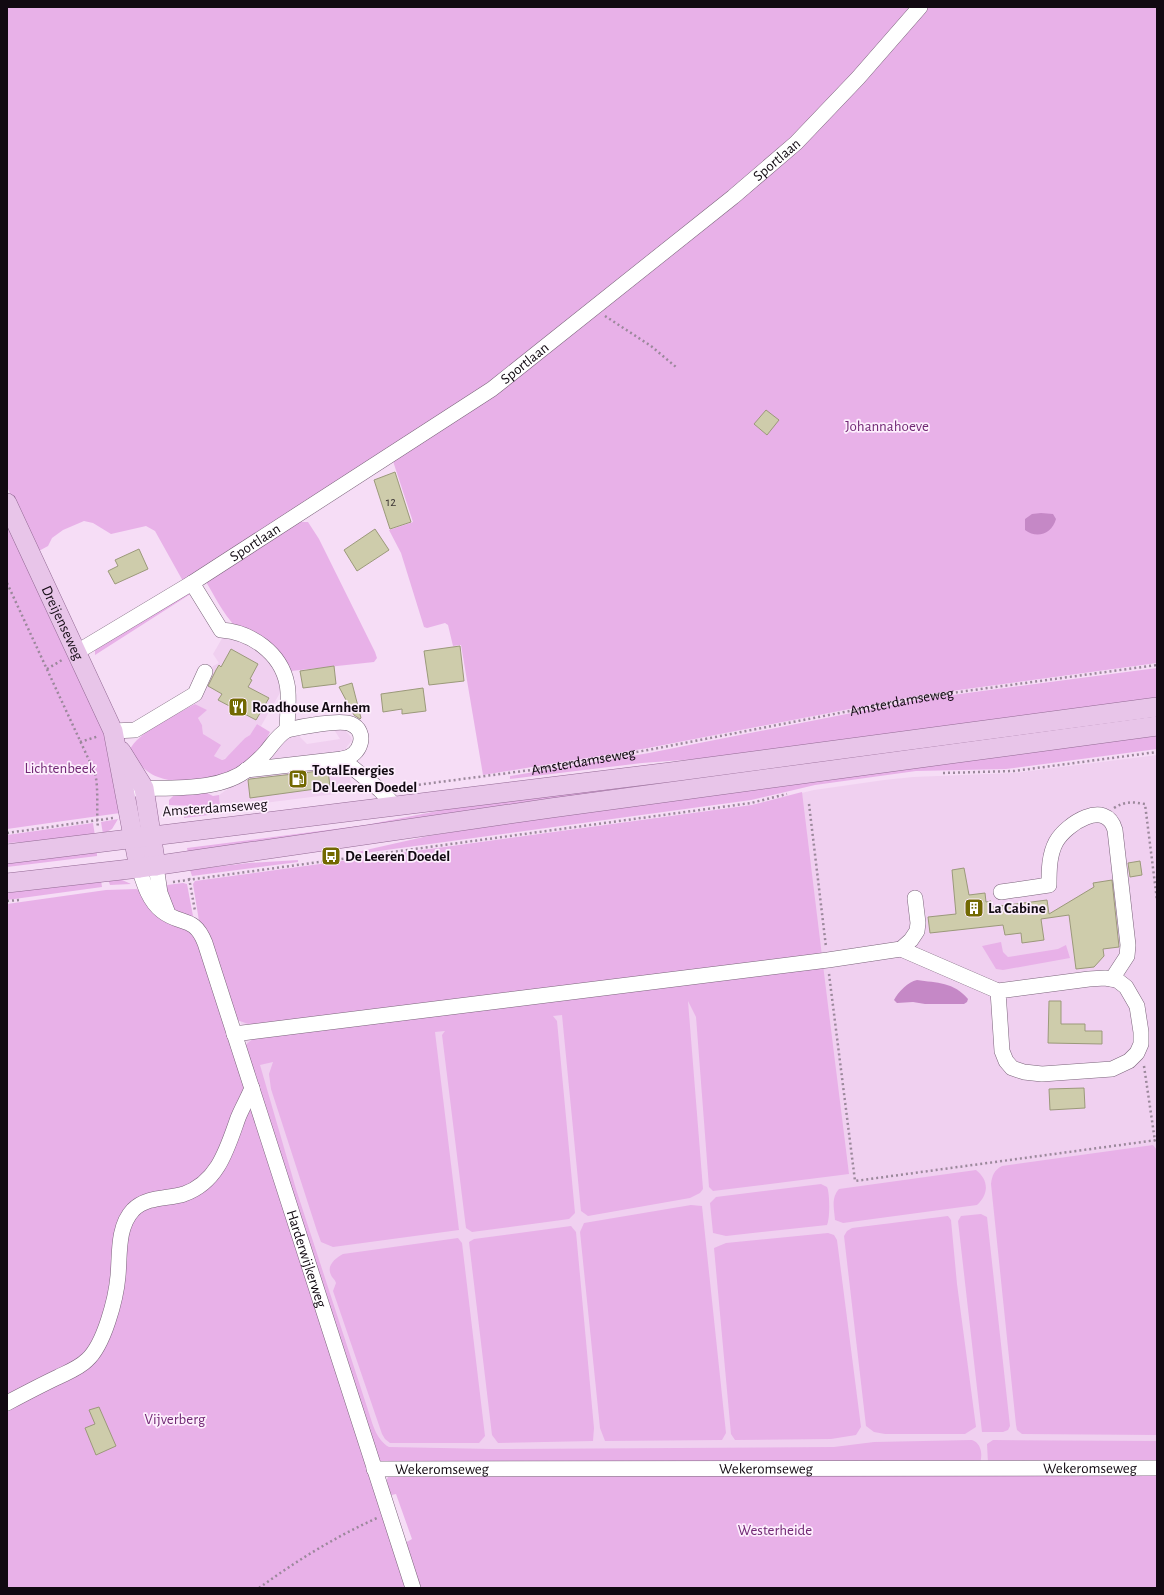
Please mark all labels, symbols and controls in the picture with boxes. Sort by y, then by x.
street label: Sportlaan [750,135,803,184]
street label: Sportlaan [498,340,551,387]
park label: Johannahoeve [845,419,929,434]
house number: 12 [386,496,396,509]
street label: Sportlaan [227,521,283,564]
street label: Dreijenseweg [39,583,87,663]
street label: Amsterdamseweg [848,685,955,718]
restaurant icon: Roadhouse Arnhem [227,696,249,718]
place label: Roadhouse Arnhem [252,700,370,715]
street label: Amsterdamseweg [530,745,637,777]
park label: Lichtenbeek [24,761,96,776]
place label: TotalEnergies De Leeren Doedel [312,763,417,795]
fuel station icon: TotalEnergies De Leeren Doedel [287,768,309,790]
street label: Amsterdamseweg [162,797,269,819]
bus stop icon: De Leeren Doedel [320,845,342,867]
place label: De Leeren Doedel [345,849,450,864]
building icon: La Cabine [963,897,985,919]
place label: La Cabine [988,901,1046,916]
street label: Harderwijkerweg [284,1208,330,1310]
park label: Vijverberg [145,1412,206,1427]
street label: Wekeromseweg [395,1461,490,1476]
street label: Wekeromseweg [719,1461,814,1476]
street label: Wekeromseweg [1043,1461,1138,1476]
park label: Westerheide [738,1523,812,1538]

